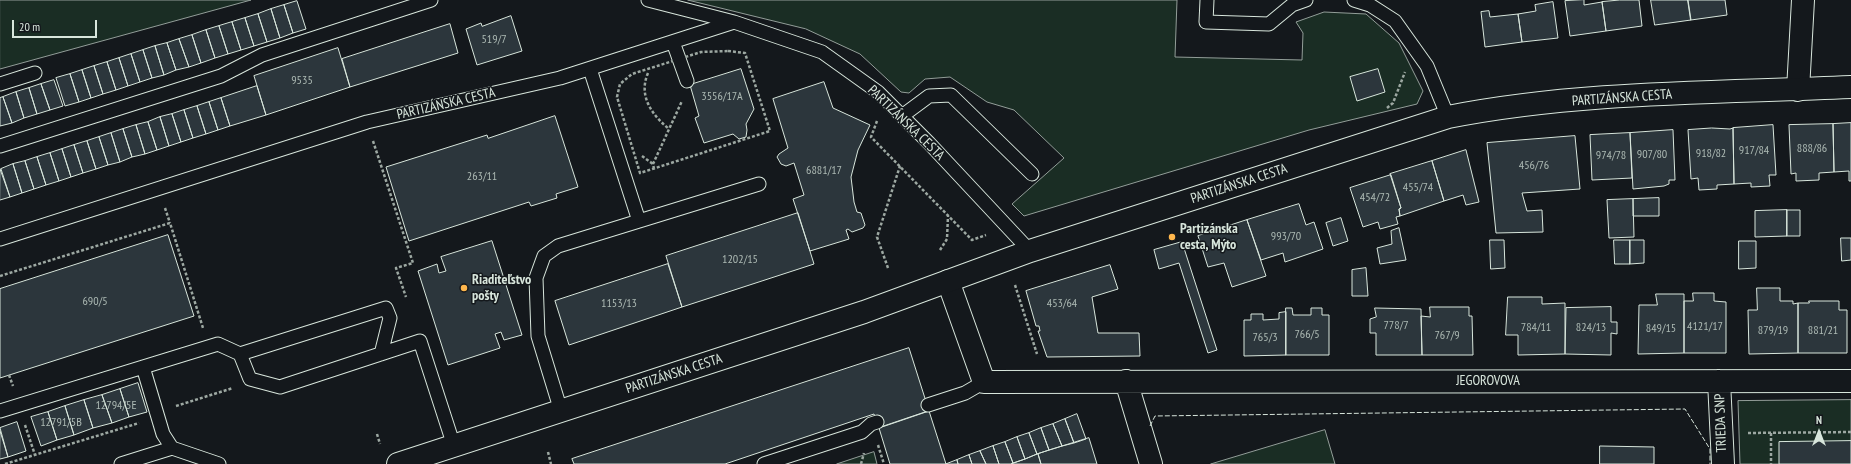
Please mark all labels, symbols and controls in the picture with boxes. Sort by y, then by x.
scale bar [14,12,99,38]
text: 20 m [19,19,40,34]
house number: 519/7 [481,33,507,47]
house number: 9535 [291,74,313,88]
street label: PARTIZÁNSKA CESTA [864,82,948,164]
street label: PARTIZÁNSKA CESTA [395,85,497,123]
street label: PARTIZÁNSKA CESTA [1571,86,1673,110]
house number: 3556/17A [701,90,743,104]
house number: 888/86 [1797,142,1827,156]
house number: 917/84 [1739,144,1769,158]
house number: 918/82 [1696,147,1726,161]
house number: 907/80 [1637,148,1667,162]
house number: 974/78 [1596,149,1626,163]
house number: 456/76 [1519,159,1549,173]
street label: PARTIZÁNSKA CESTA [1189,160,1289,208]
house number: 6881/17 [806,164,842,178]
house number: 263/11 [467,170,497,184]
house number: 455/74 [1403,181,1433,195]
house number: 454/72 [1360,191,1390,205]
place label: Partizánska cesta, Mýto [1180,221,1238,254]
house number: 993/70 [1271,230,1301,244]
marker: Partizánska cesta, Mýto [1167,232,1177,242]
house number: 1202/15 [722,253,758,267]
place label: Riaditeľstvo pošty [472,272,531,304]
marker: Riaditeľstvo pošty [459,283,469,293]
house number: 690/5 [82,295,108,309]
house number: 1153/13 [601,297,637,311]
house number: 453/64 [1047,297,1077,311]
house number: 778/7 [1383,319,1409,333]
house number: 4121/17 [1687,320,1723,334]
house number: 784/11 [1521,321,1551,335]
house number: 824/13 [1576,321,1606,335]
house number: 849/15 [1646,322,1676,336]
house number: 879/19 [1758,324,1788,338]
house number: 881/21 [1808,324,1838,338]
house number: 766/5 [1294,328,1320,342]
house number: 767/9 [1434,329,1460,343]
house number: 765/3 [1252,331,1278,345]
street label: PARTIZÁNSKA CESTA [624,350,724,398]
street label: JEGOROVOVA [1456,373,1520,389]
street label: TRIEDA SNP [1712,393,1730,453]
house number: 12794/5E [95,399,137,413]
north arrow [1799,412,1839,452]
text: N [1816,413,1822,427]
house number: 12791/5B [40,416,82,430]

